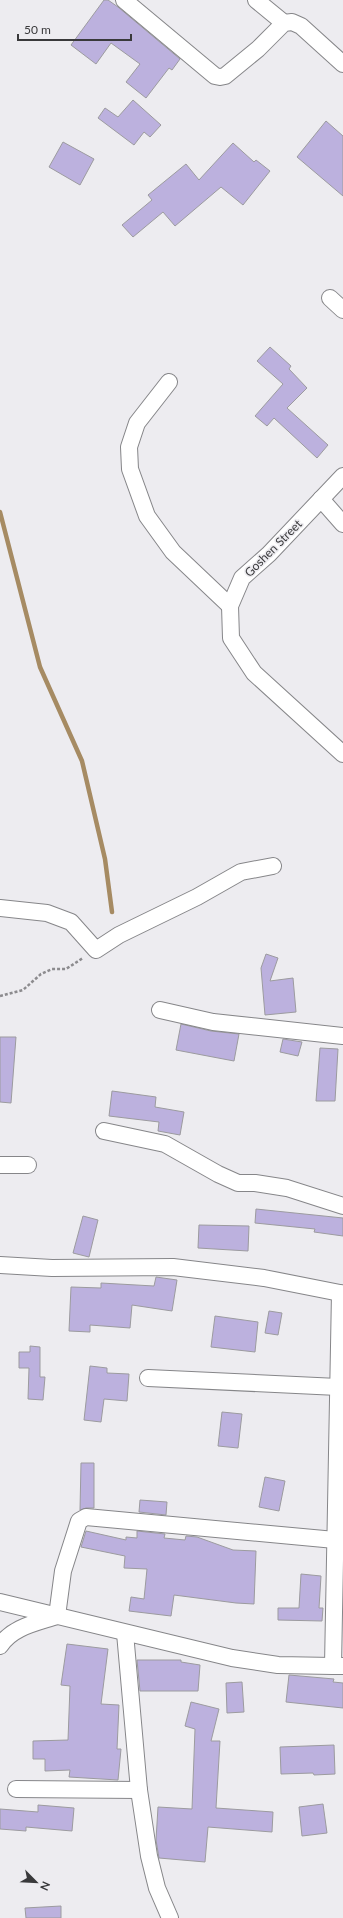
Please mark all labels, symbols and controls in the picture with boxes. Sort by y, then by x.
scale bar [18,16,131,42]
text: 50 m [24,22,51,37]
street label: Goshen Street [241,516,305,580]
north arrow [16,1862,56,1902]
text: N [38,1880,53,1893]

